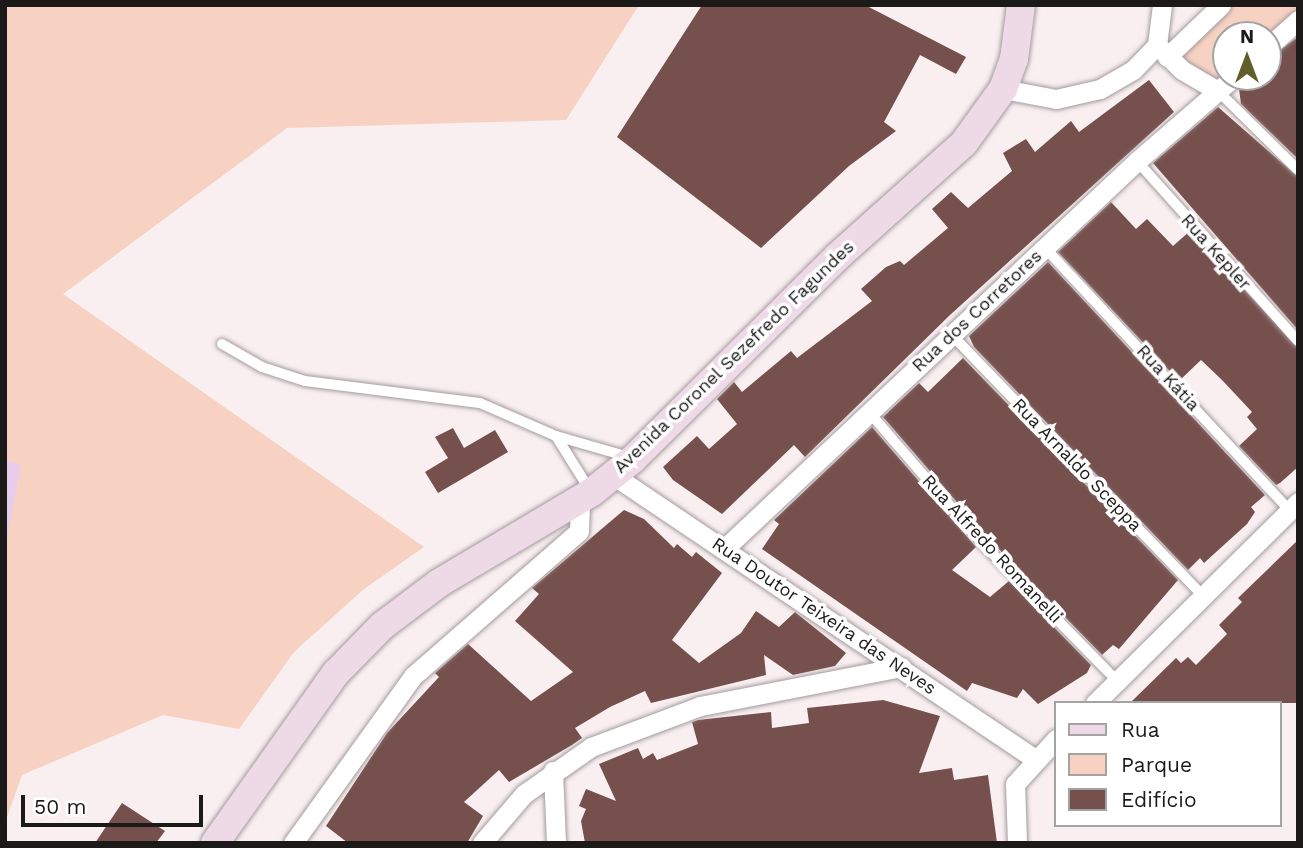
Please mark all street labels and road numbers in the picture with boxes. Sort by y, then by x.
street label: Rua Kepler [1176,209,1256,295]
street label: Avenida Coronel Sezefredo Fagundes [609,236,859,478]
street label: Rua dos Corretores [908,245,1046,377]
street label: Rua Kátia [1132,340,1204,416]
street label: Rua Arnaldo Sceppa [1007,393,1147,537]
street label: Rua Alfredo Romanelli [917,470,1067,628]
street label: Rua Doutor Teixeira das Neves [707,532,941,700]

